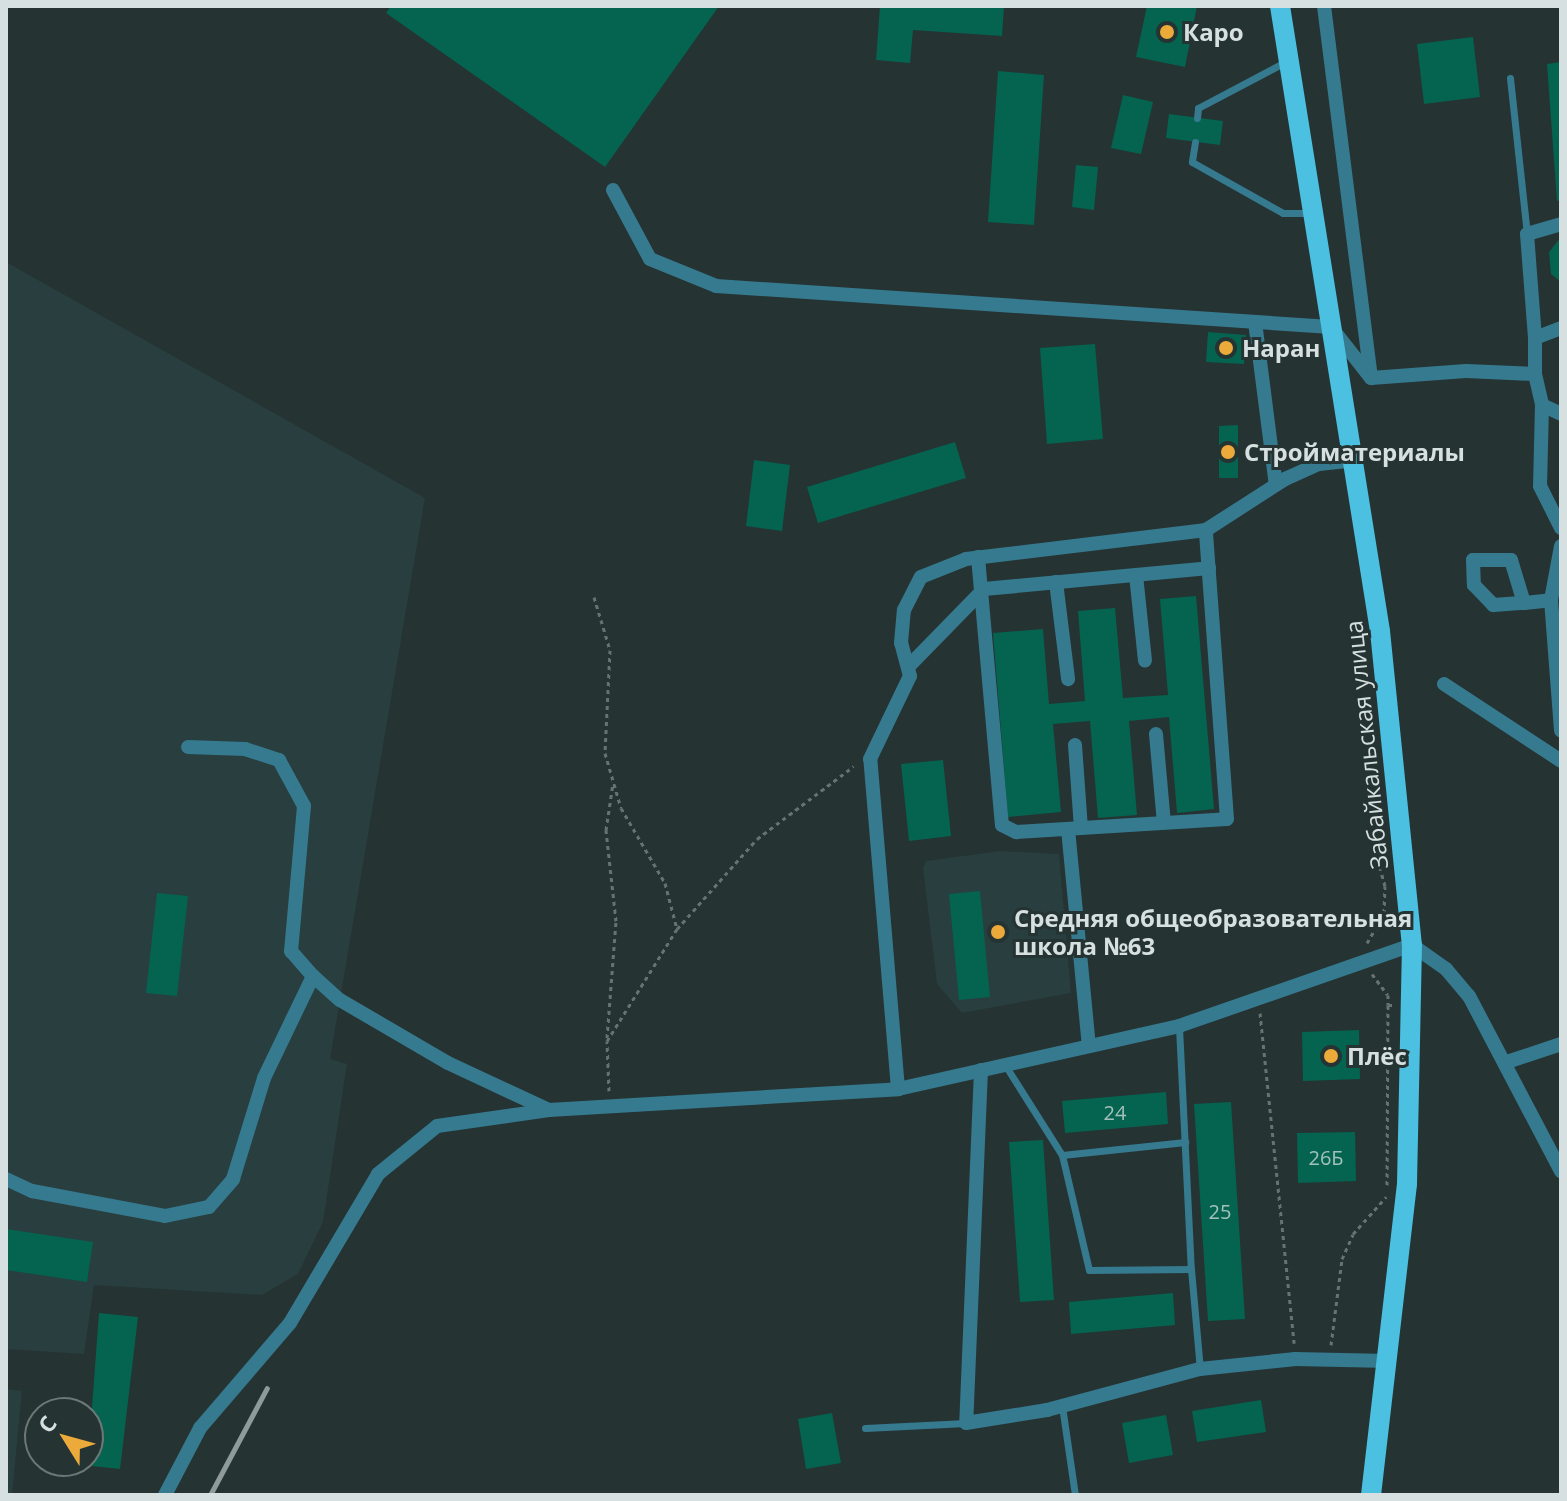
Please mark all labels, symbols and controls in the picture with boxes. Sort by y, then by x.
place label: Каро [1183,18,1244,46]
marker: Каро [1158,23,1176,41]
place label: Наран [1242,334,1320,362]
marker: Наран [1217,339,1235,357]
place label: Стройматериалы [1244,438,1465,466]
marker: Стройматериалы [1219,443,1237,461]
street label: Забайкальская улица [1339,619,1393,871]
place label: Средняя общеобразовательная школа №63 [1014,904,1412,960]
marker: Средняя общеобразовательная школа №63 [989,923,1007,941]
place label: Плёс [1347,1042,1407,1070]
marker: Плёс [1322,1047,1340,1065]
house number: 24 [1104,1100,1126,1124]
house number: 26Б [1308,1145,1344,1169]
house number: 25 [1209,1199,1231,1223]
north arrow [24,1397,104,1477]
text: С [30,1409,63,1438]

